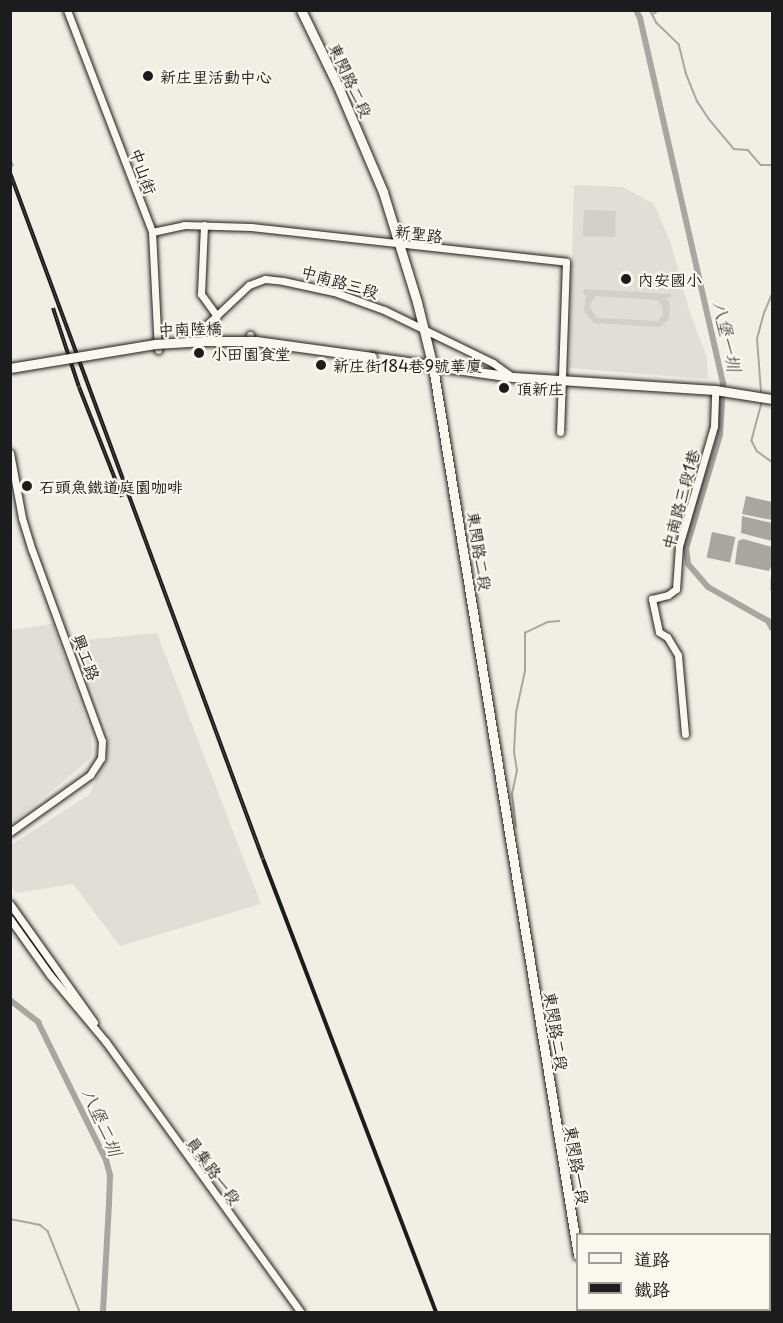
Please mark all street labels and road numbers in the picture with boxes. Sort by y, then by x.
street label: 東閔路二段 [325,40,377,120]
street label: 中山街 [127,145,161,197]
street label: 新聖路 [394,221,444,245]
street label: 中南路三段 [299,261,381,301]
street label: 中南陸橋 [158,317,222,339]
street label: 中南路三段1巷 [657,447,703,551]
street label: 東閔路二段 [464,510,496,592]
street label: 興工路 [69,631,105,683]
street label: 東閔路二段 [541,990,573,1072]
street label: 東閔路一段 [562,1124,594,1206]
street label: 員集路一段 [183,1132,245,1208]

